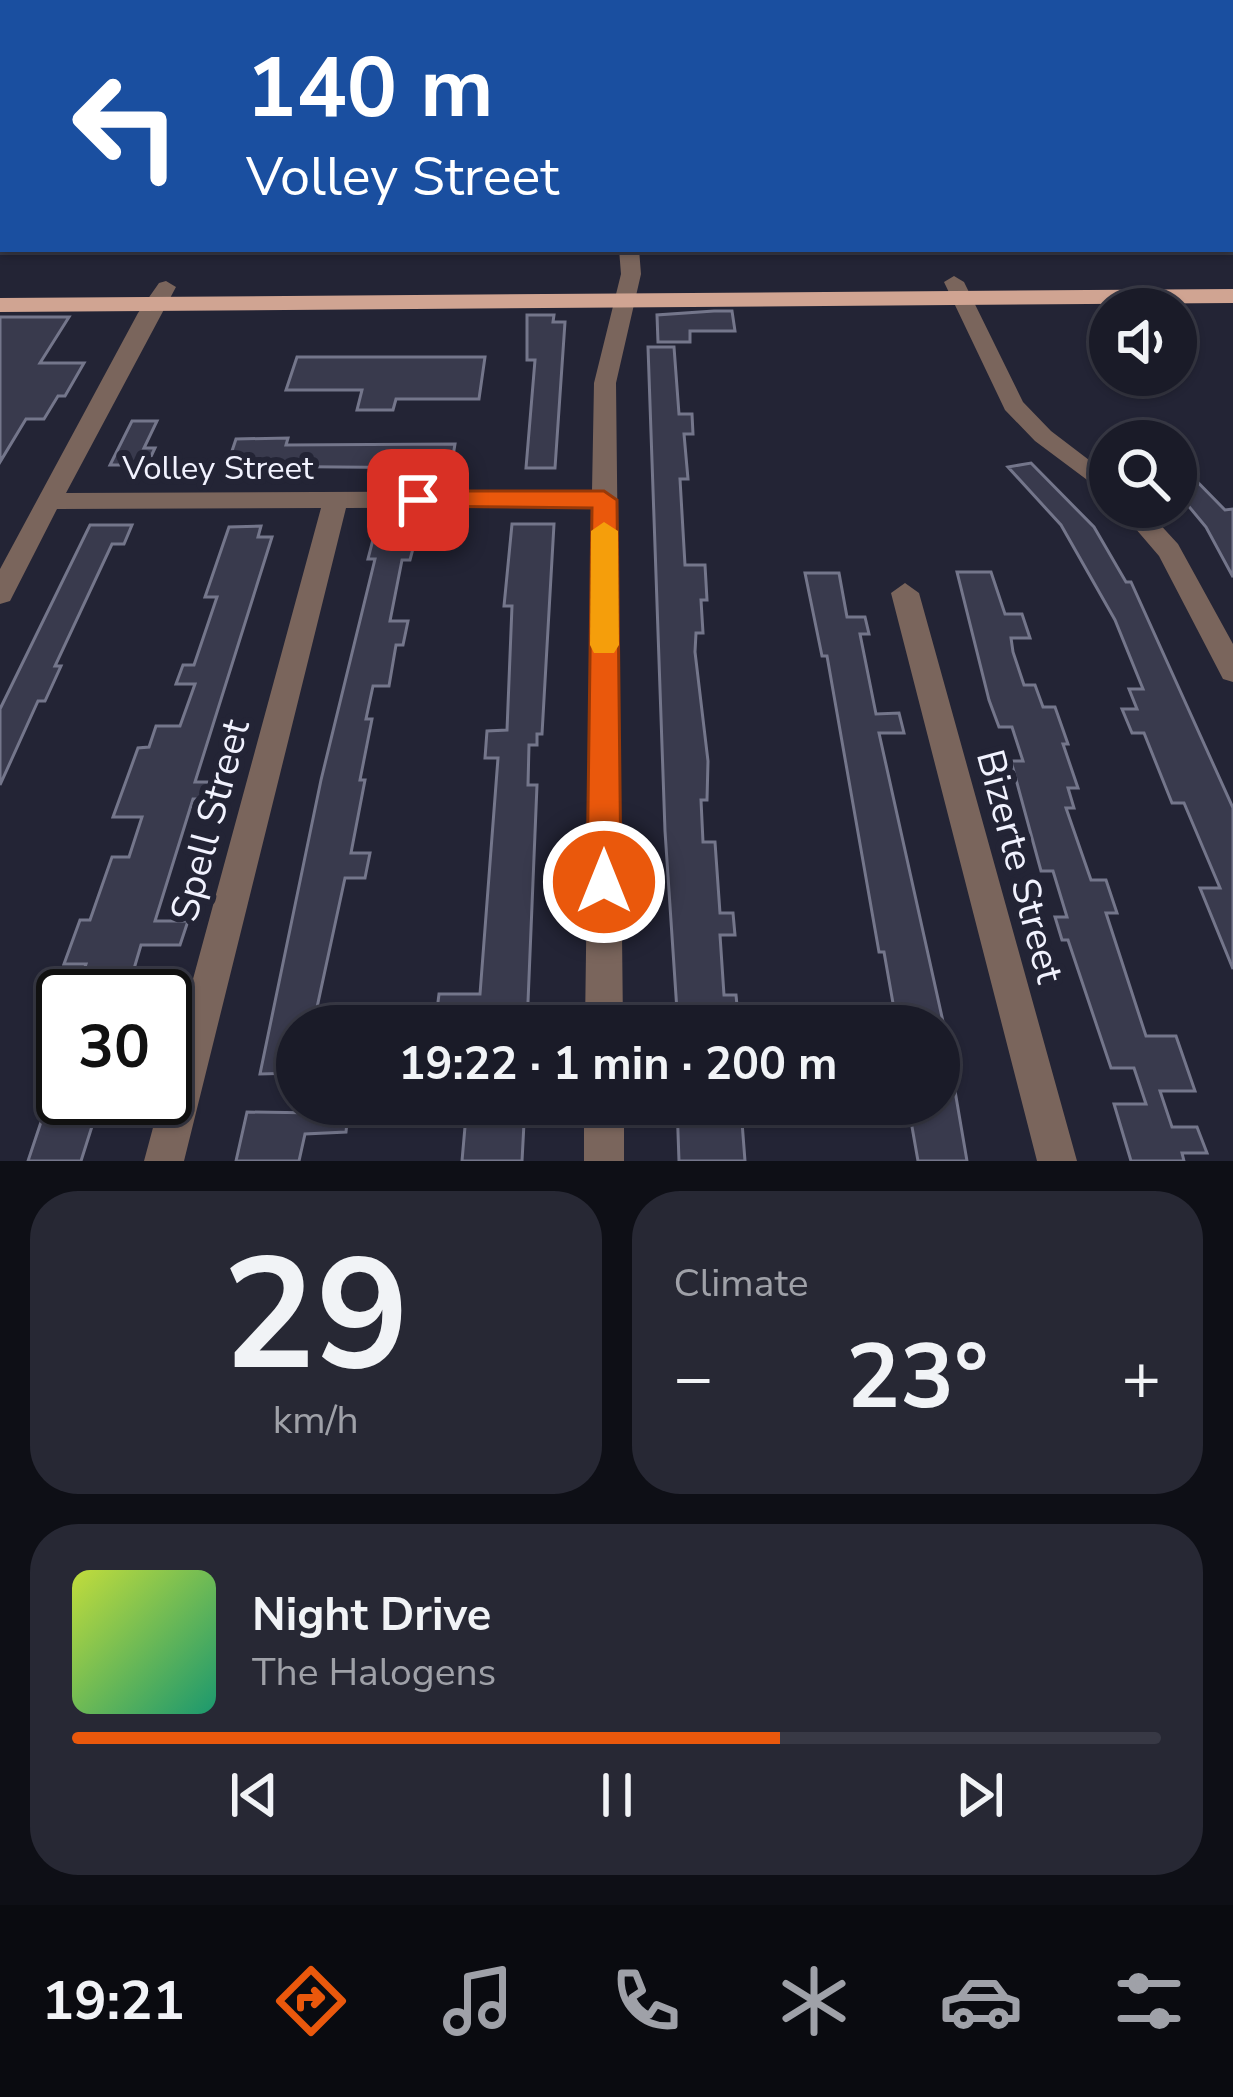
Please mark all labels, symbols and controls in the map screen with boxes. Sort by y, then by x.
text: 140 m [246,31,494,146]
icon: left [48,48,204,204]
text: Volley Street [246,140,559,214]
map controls [1089,288,1197,528]
button: sound [1089,288,1197,396]
button: search [1089,420,1197,528]
street label: Volley Street [121,446,314,491]
pin [367,449,469,551]
icon: arrive [385,467,451,533]
street label: Spell Street [158,713,263,927]
street label: Bizerte Street [963,744,1076,989]
position arrow [541,819,667,945]
speed limit sign: 30 [36,969,192,1125]
text: 19:22 · 1 min · 200 m [398,1034,838,1095]
text: 29 [222,1209,409,1422]
text: Climate [674,1257,809,1310]
text: 23° [846,1316,988,1439]
text: − [674,1333,713,1423]
text: + [1121,1333,1161,1423]
text: km/h [273,1394,359,1447]
text: Night Drive [252,1585,491,1646]
text: The Halogens [252,1646,496,1699]
icon: previous [221,1762,287,1828]
icon: pause [584,1762,650,1828]
icon: next [947,1762,1013,1828]
icon: directions [269,1959,353,2043]
icon: music [436,1959,520,2043]
icon: phone [604,1959,688,2043]
icon: climate [772,1959,856,2043]
icon: car [939,1959,1023,2043]
icon: filters [1107,1959,1191,2043]
text: 19:21 [42,1964,185,2038]

